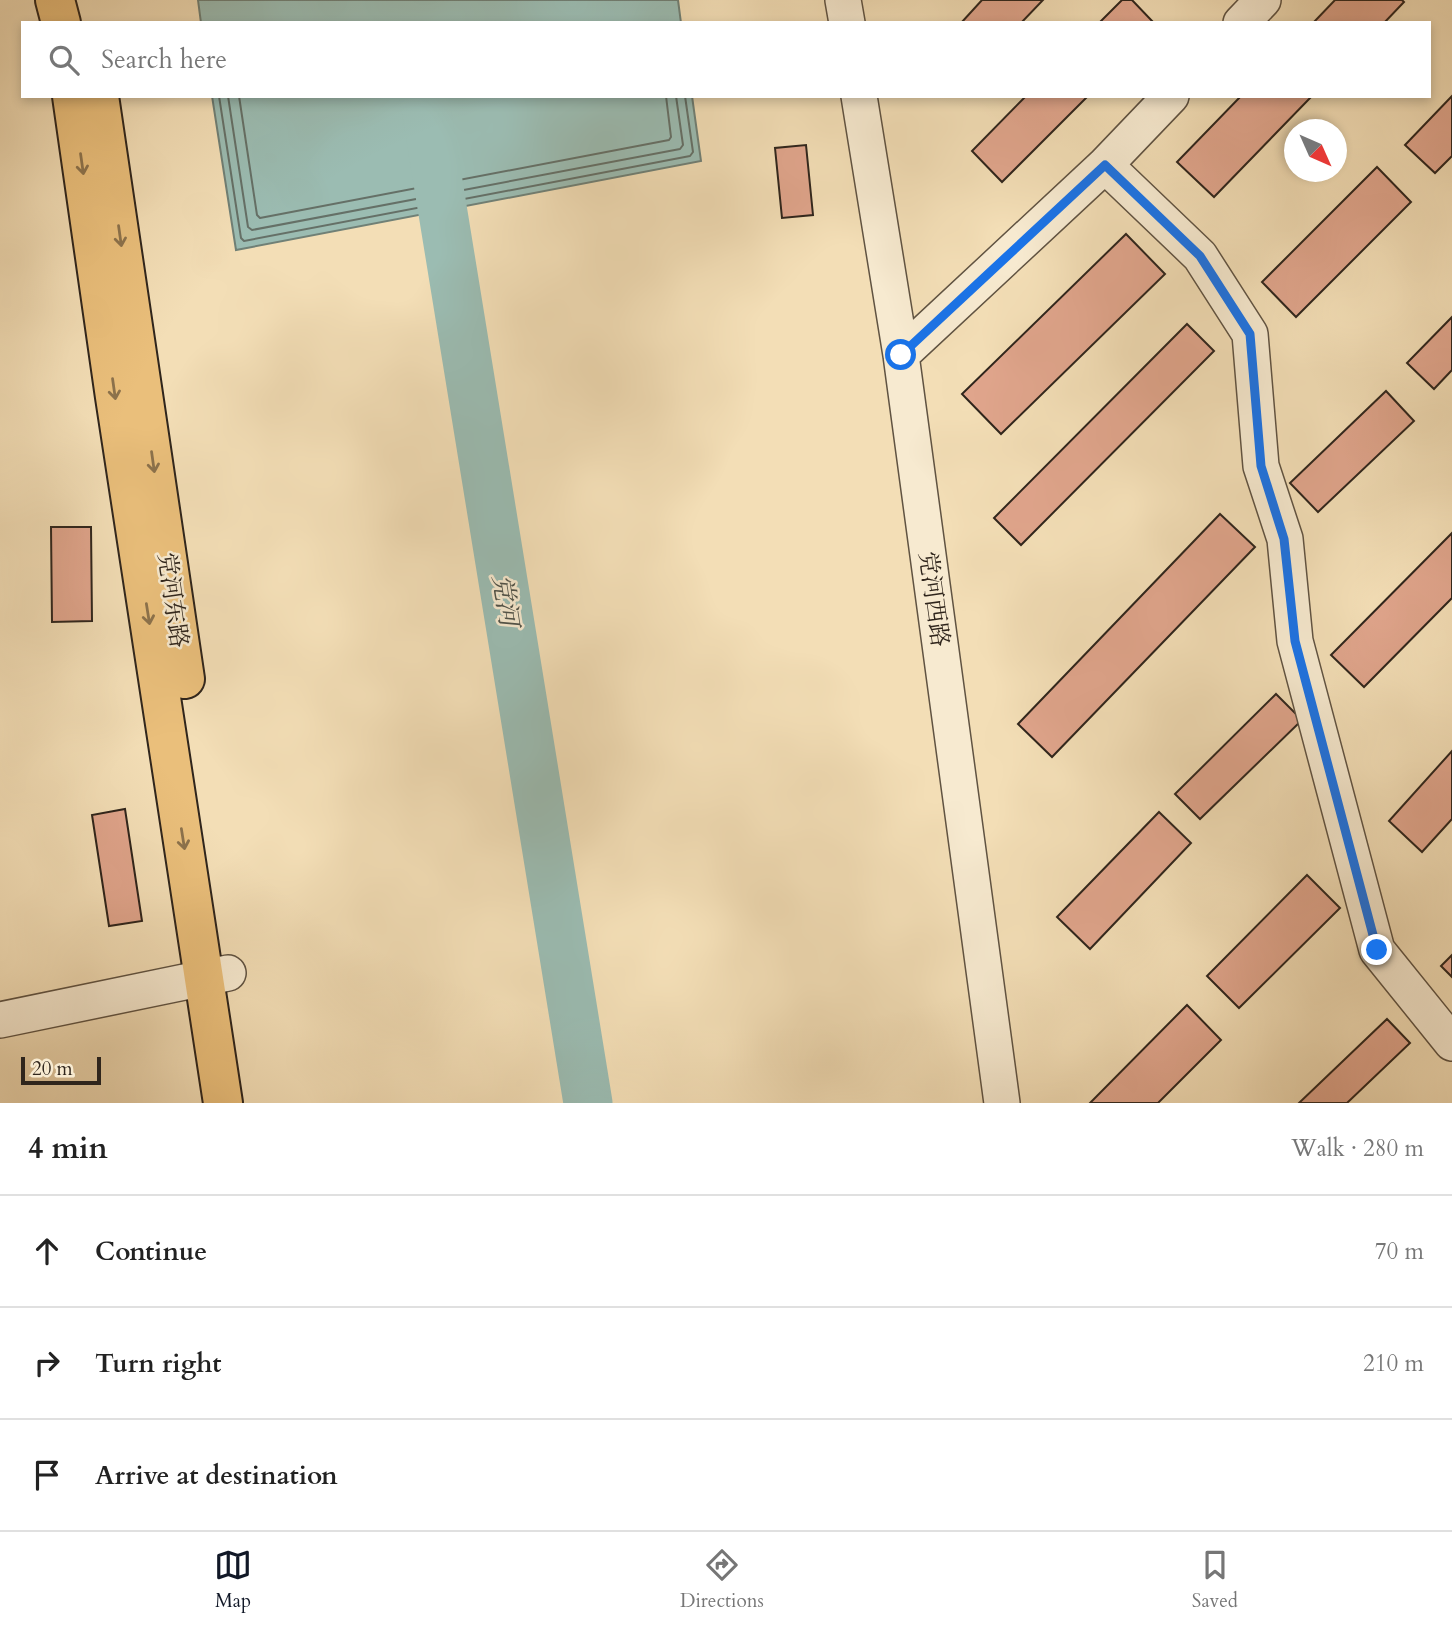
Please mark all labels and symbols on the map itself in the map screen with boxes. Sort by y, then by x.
north arrow [1284,119,1347,182]
one-way arrow [76,152,89,175]
one-way arrow [114,225,127,247]
route start [885,339,916,370]
one-way arrow [107,377,120,400]
one-way arrow [147,450,160,472]
street label: 党河西路 [910,549,957,649]
street label: 党河东路 [149,550,196,650]
water label: 党河 [484,572,527,632]
one-way arrow [142,602,155,625]
one-way arrow [177,827,190,850]
route end [1361,934,1392,965]
scale bar [21,1054,102,1086]

